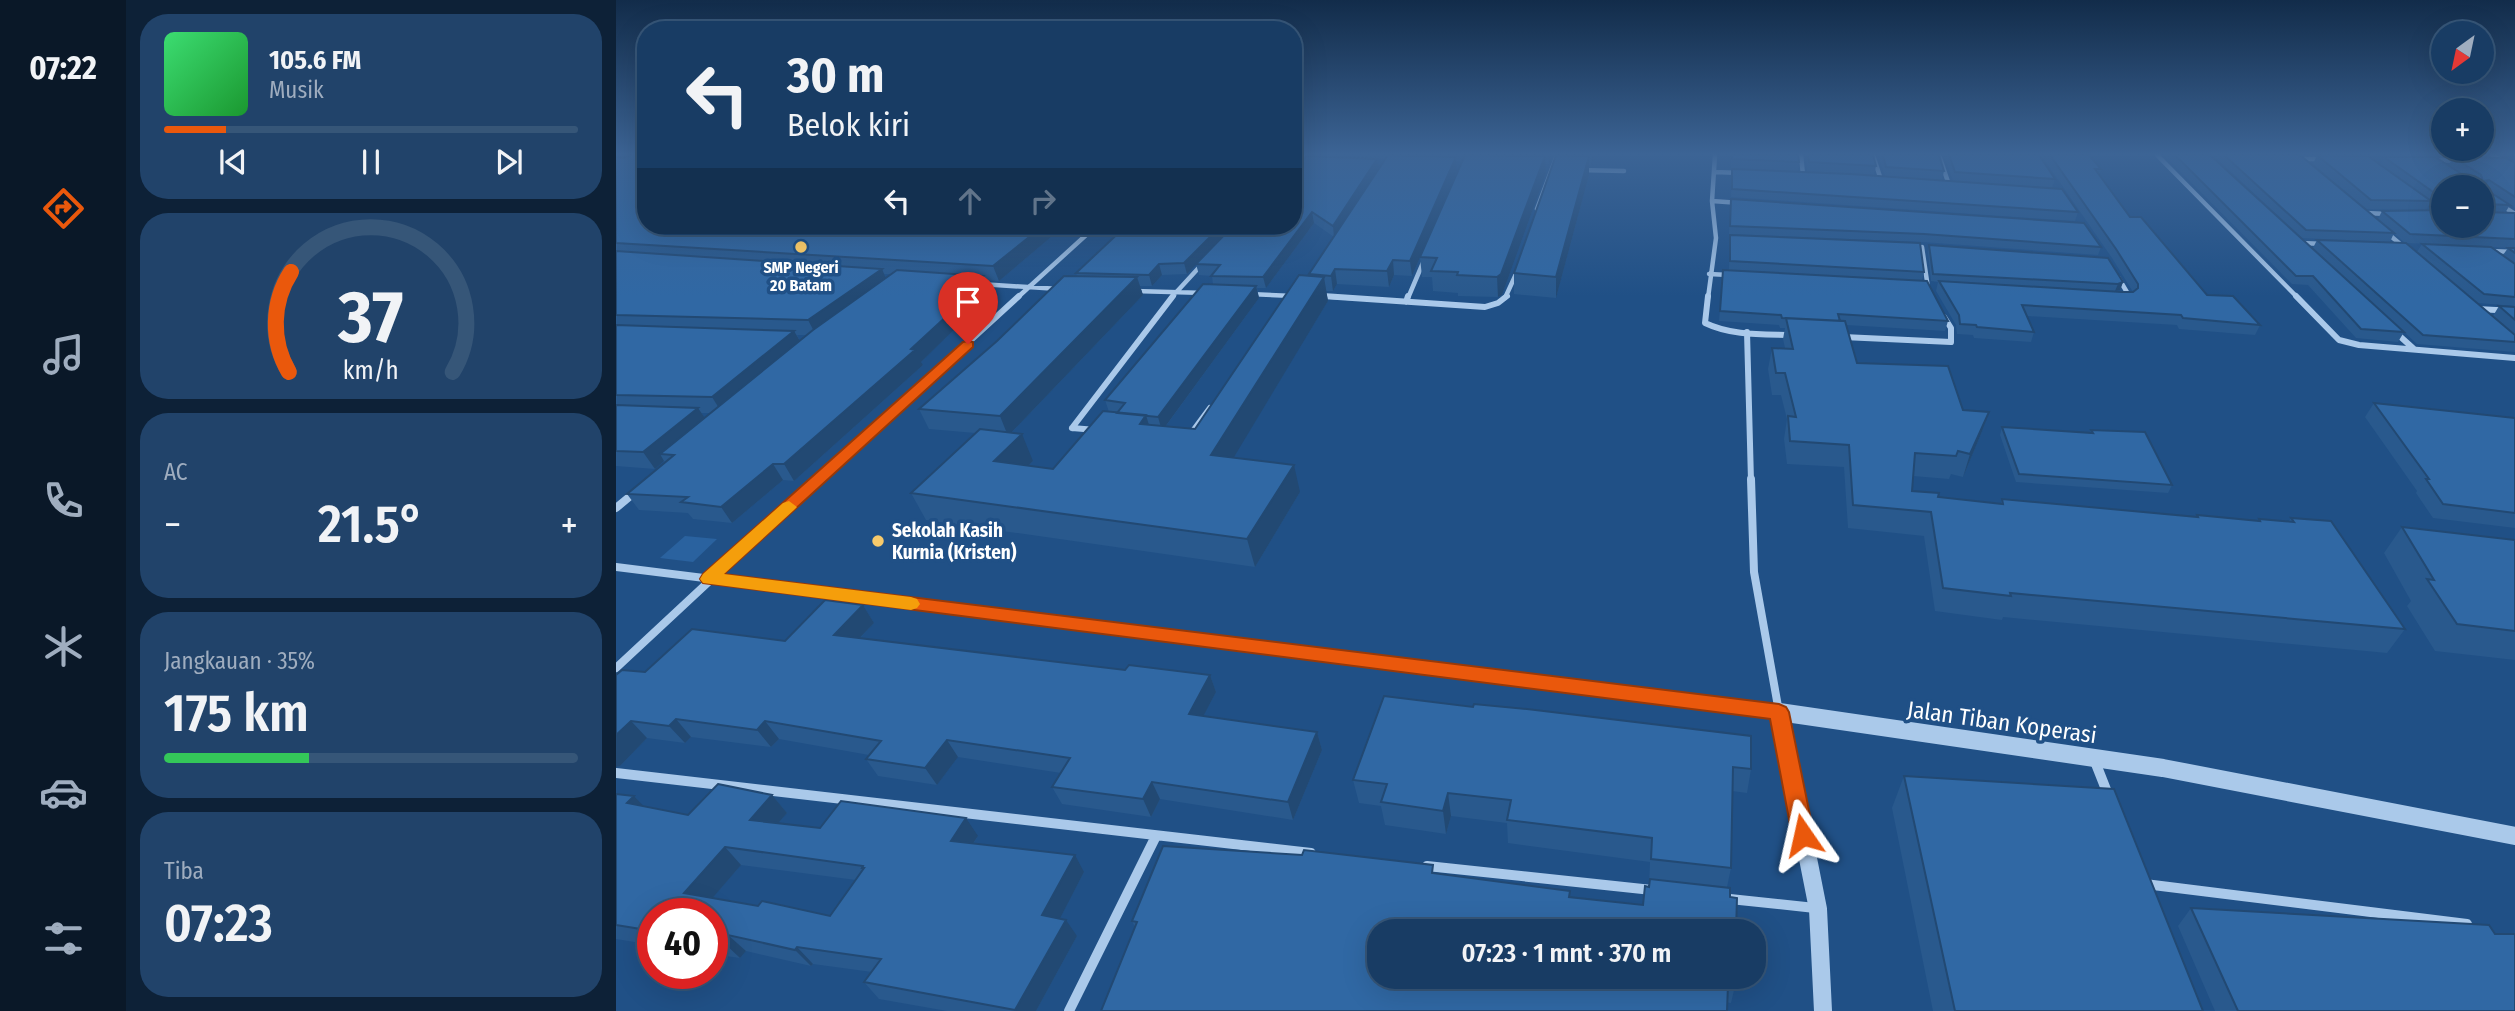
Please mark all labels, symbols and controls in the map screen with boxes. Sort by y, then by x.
north arrow [2431,21,2494,84]
map controls [2431,21,2494,238]
text: 105.6 FM [269,45,361,76]
text: 30 m [787,46,885,105]
text: 07:22 [29,49,97,87]
icon: left [672,49,763,140]
text: Musik [269,76,324,104]
button: + [2431,98,2494,161]
text: Belok kiri [787,106,910,144]
icon: previous [214,143,252,181]
icon: pause [352,143,390,181]
icon: next [490,143,528,181]
button: − [2431,175,2494,238]
icon: left [878,182,916,220]
icon: ahead [951,182,989,220]
icon: right [1024,182,1062,220]
icon: directions [39,184,88,233]
marker: SMP Negeri 20 Batam [793,239,809,255]
place label: SMP Negeri 20 Batam [763,258,839,295]
pin [938,272,998,344]
text: 37 [337,275,404,362]
icon: arrive [949,283,987,321]
icon: music [39,330,88,379]
text: km/h [343,356,399,386]
text: AC [164,458,188,486]
icon: phone [39,476,88,525]
text: 21.5° [318,493,424,556]
text: − [164,502,181,548]
text: + [561,502,578,548]
place label: Sekolah Kasih Kurnia (Kristen) [892,519,1017,564]
marker: Sekolah Kasih Kurnia (Kristen) [870,533,886,549]
icon: climate [39,622,88,671]
text: Jangkauan · 35% [164,647,315,675]
text: 175 km [164,682,309,745]
street label: Jalan Tiban Koperasi [1906,695,2098,749]
icon: car [39,768,88,817]
position arrow [1766,798,1840,872]
text: Tiba [164,857,204,885]
text: 07:23 [164,892,273,955]
speed limit sign: 40 [637,898,728,989]
icon: filters [39,914,88,963]
text: 07:23 · 1 mnt · 370 m [1462,938,1671,969]

